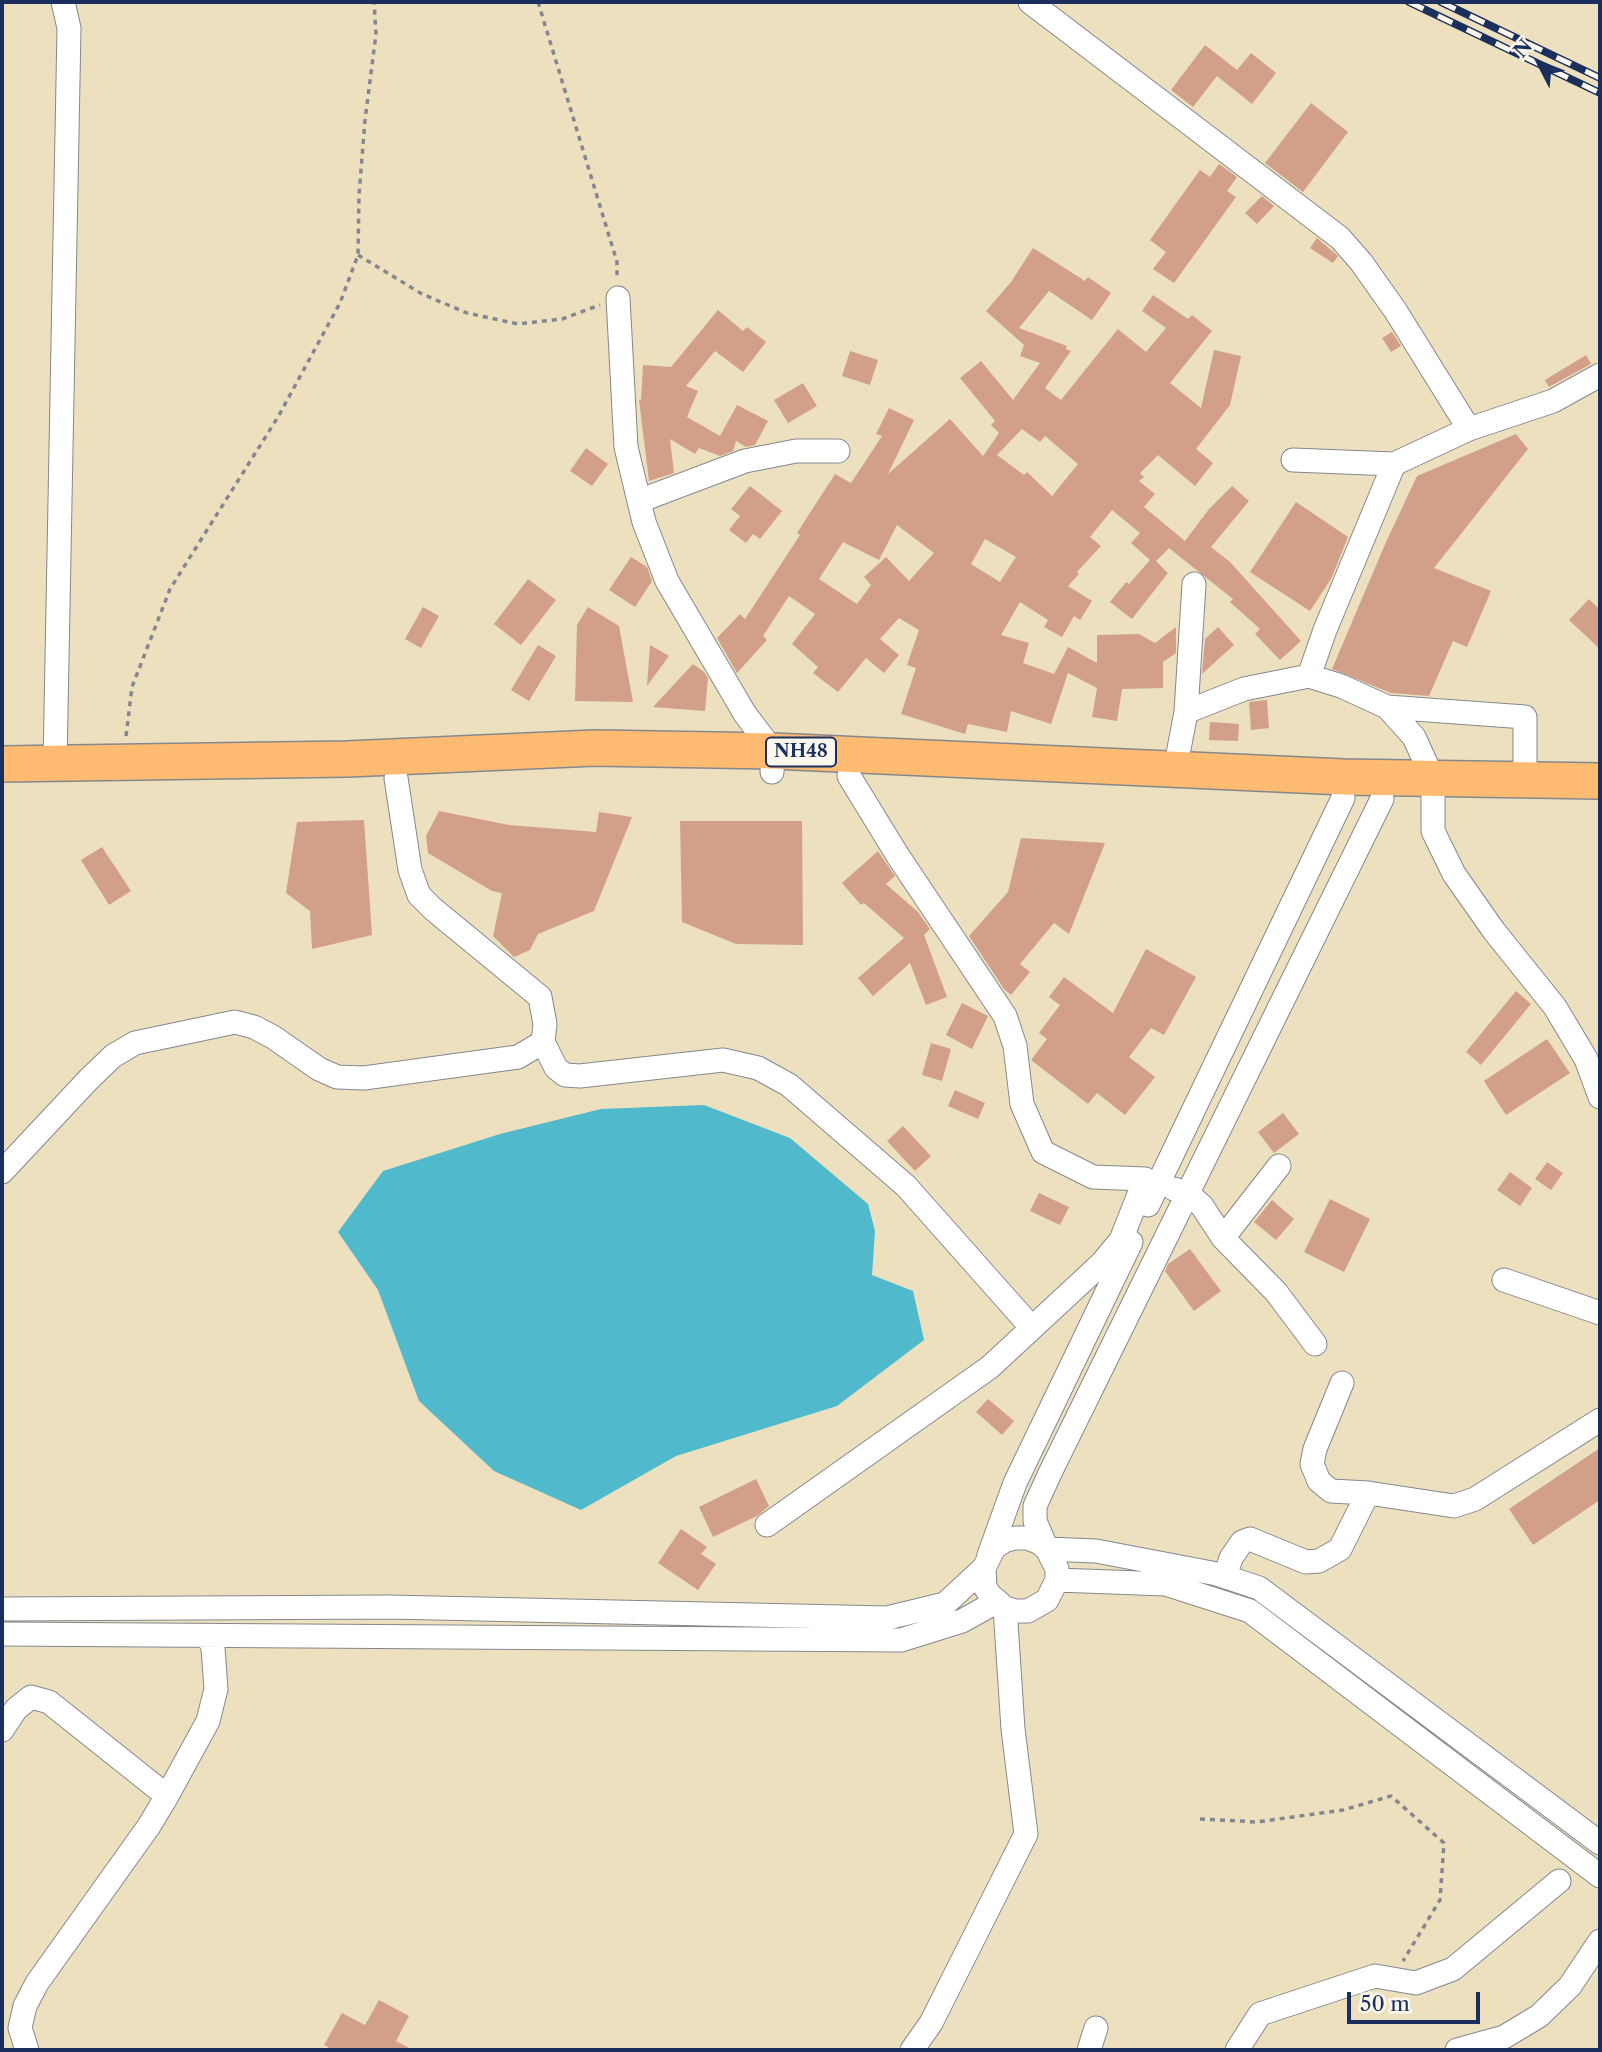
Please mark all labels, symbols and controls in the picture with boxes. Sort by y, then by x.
north arrow [1504,28,1574,98]
text: N [1509,35,1537,62]
road number: NH48 [766,738,836,766]
scale bar [1350,1979,1483,2023]
text: 50 m [1360,1991,1410,2016]

